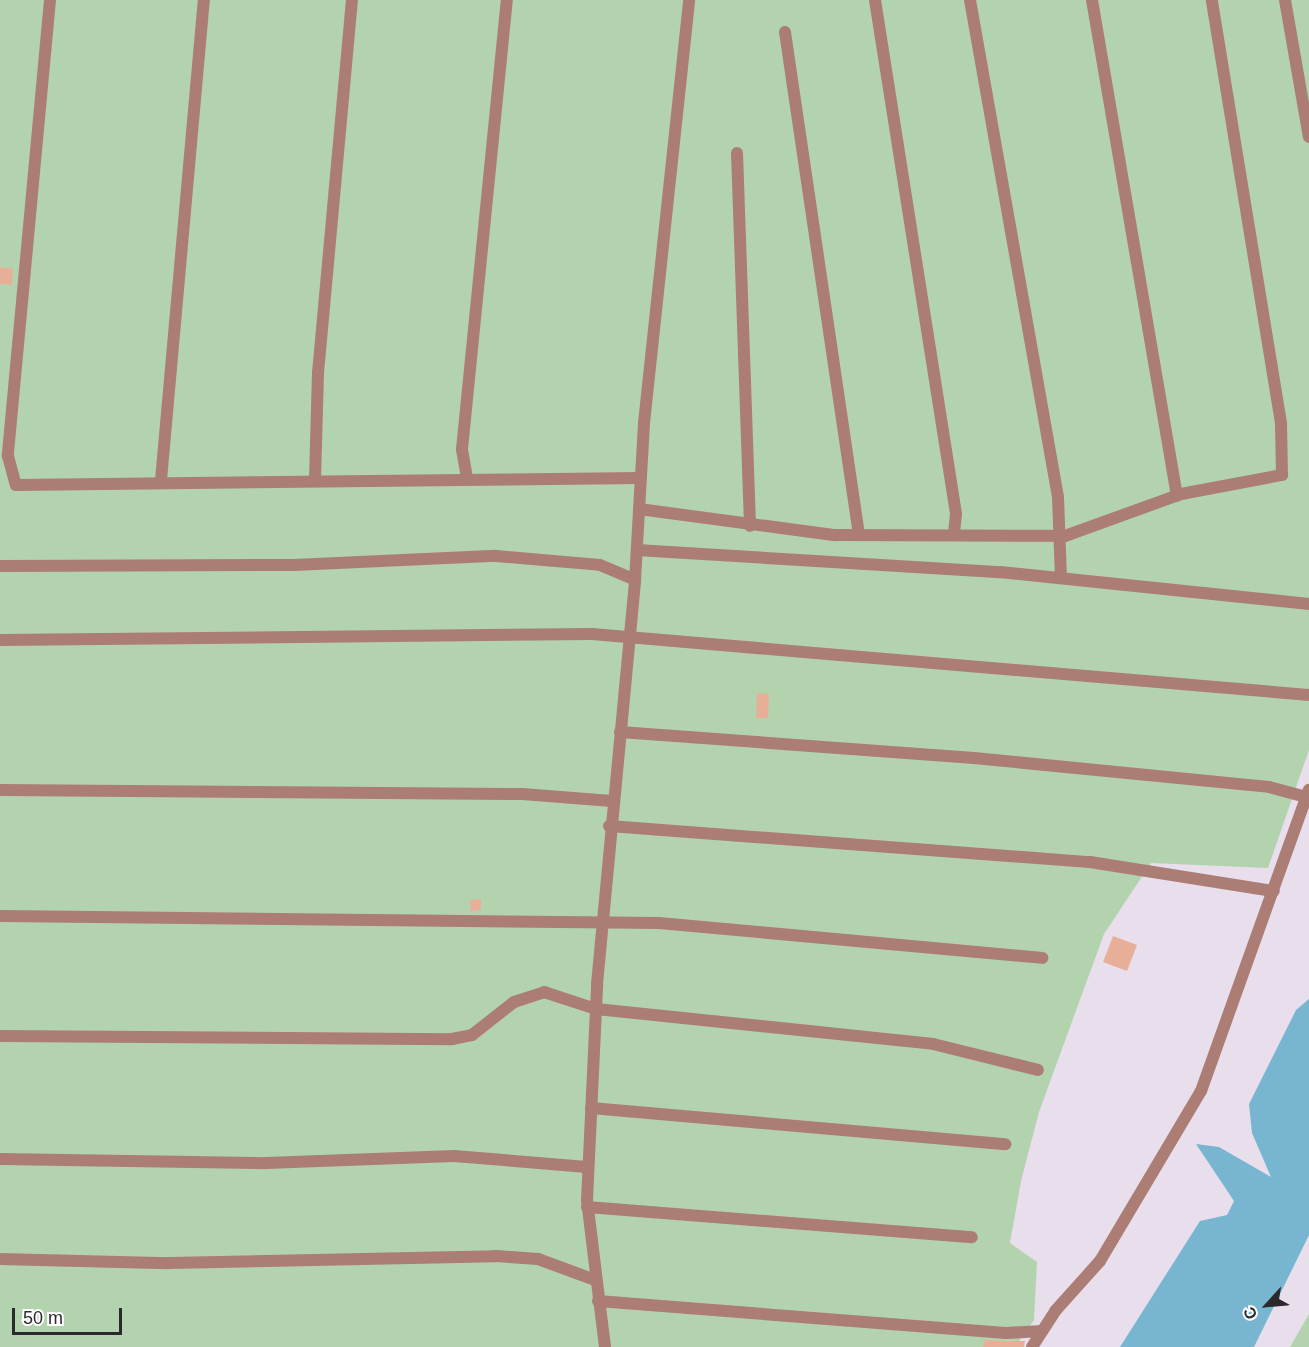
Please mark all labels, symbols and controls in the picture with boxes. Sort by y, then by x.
north arrow [1237,1275,1297,1335]
scale bar [15,1296,124,1334]
text: С [1240,1304,1261,1322]
text: 50 m [23,1308,63,1328]

